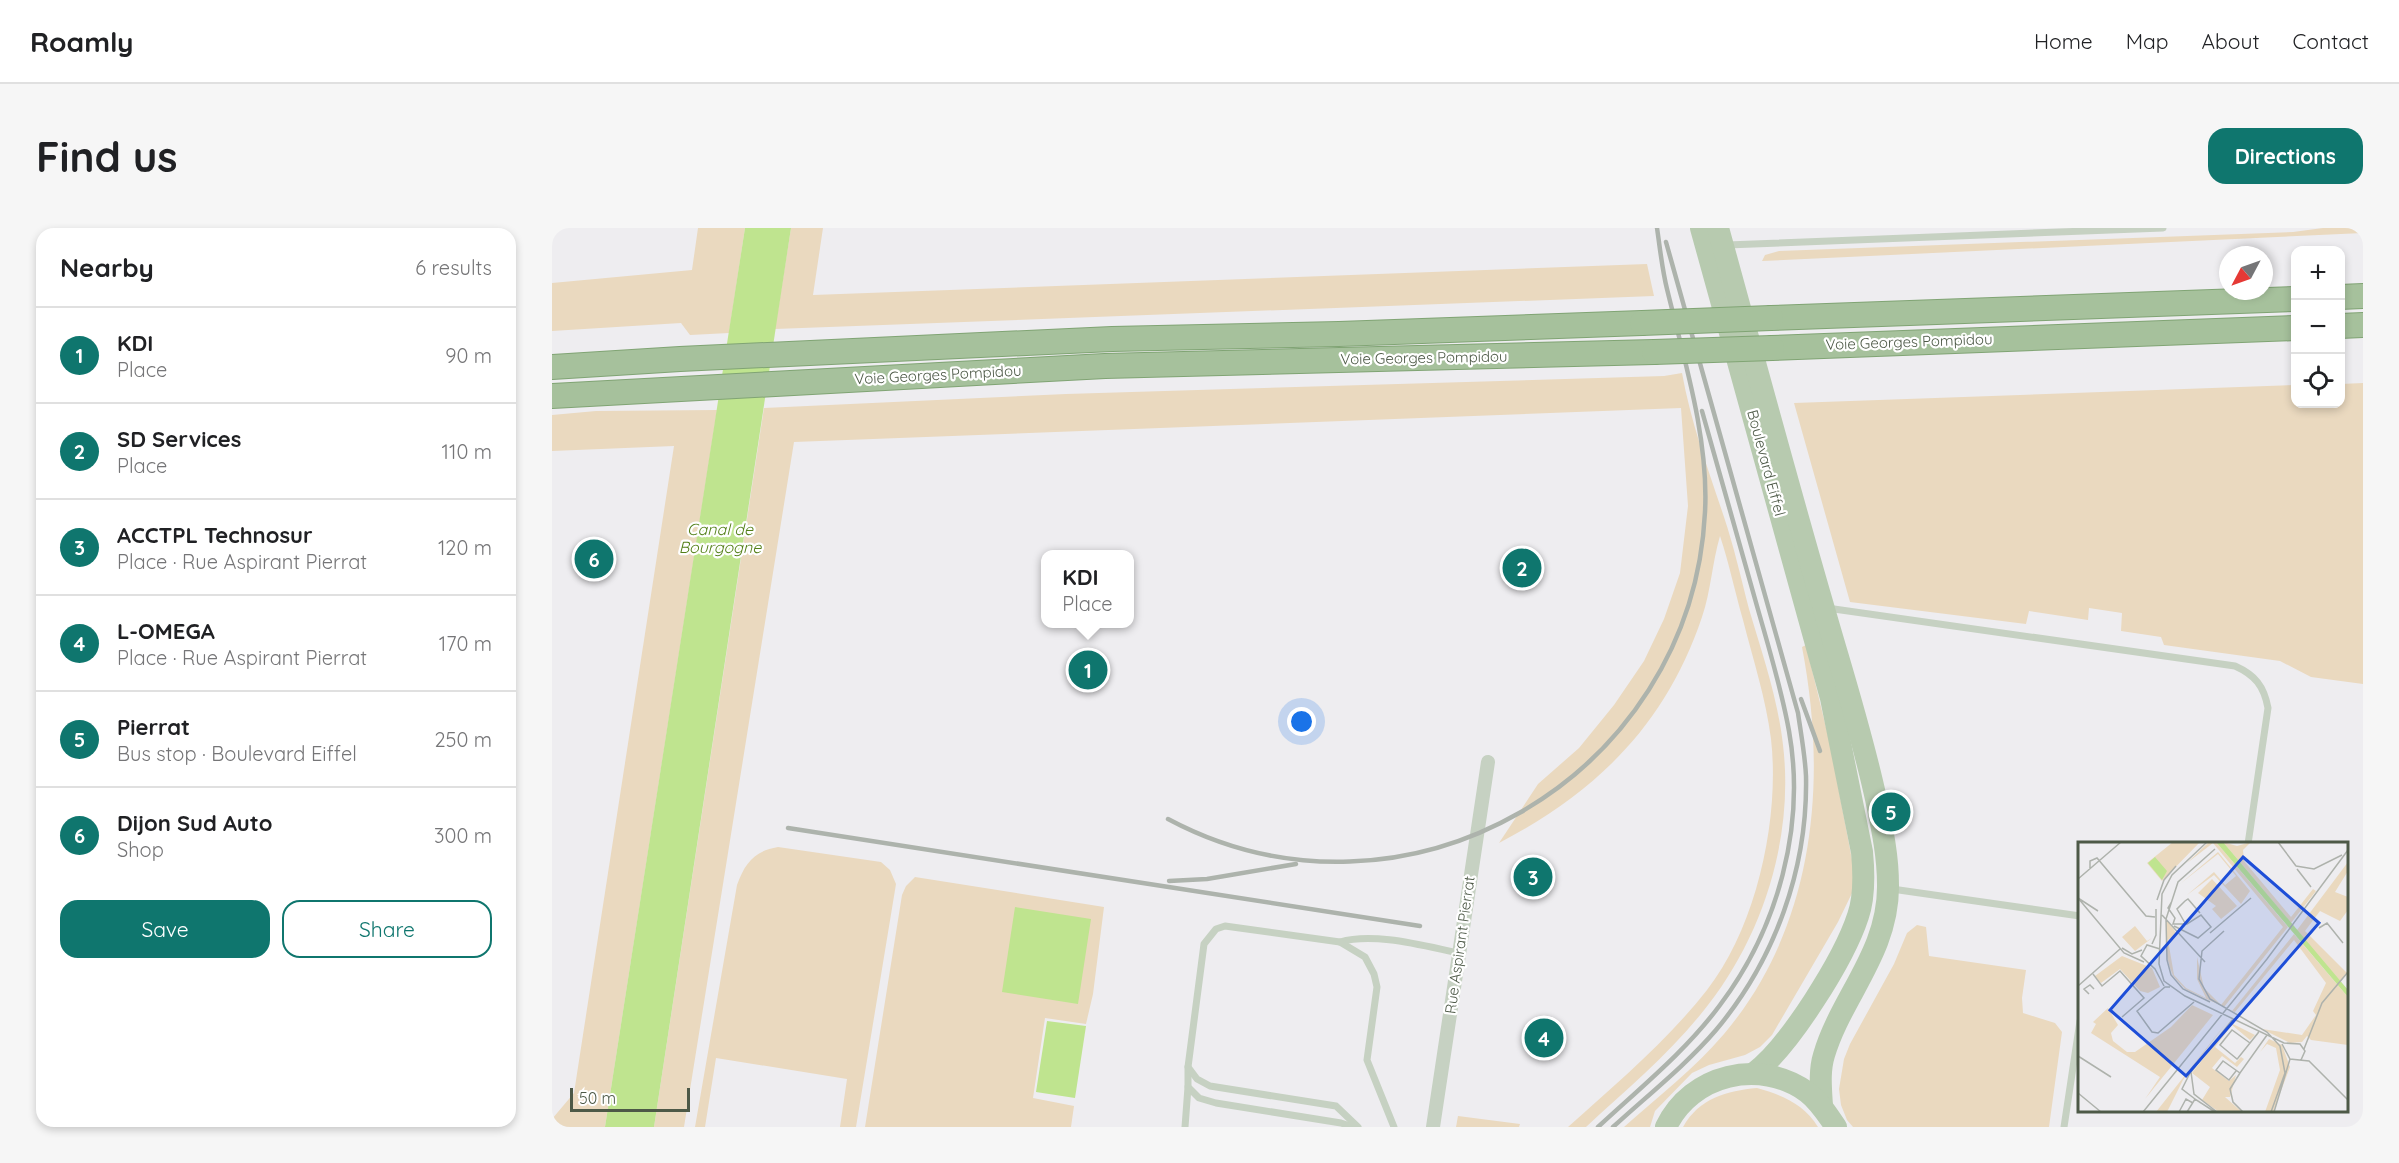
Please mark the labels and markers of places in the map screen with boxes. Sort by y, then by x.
pin: 6 [574,536,614,582]
pin: 2 [1502,546,1542,590]
pin: 1 [1068,648,1108,692]
pin: 5 [1872,790,1910,834]
pin: 3 [1514,854,1552,900]
pin: 4 [1524,1016,1564,1060]

